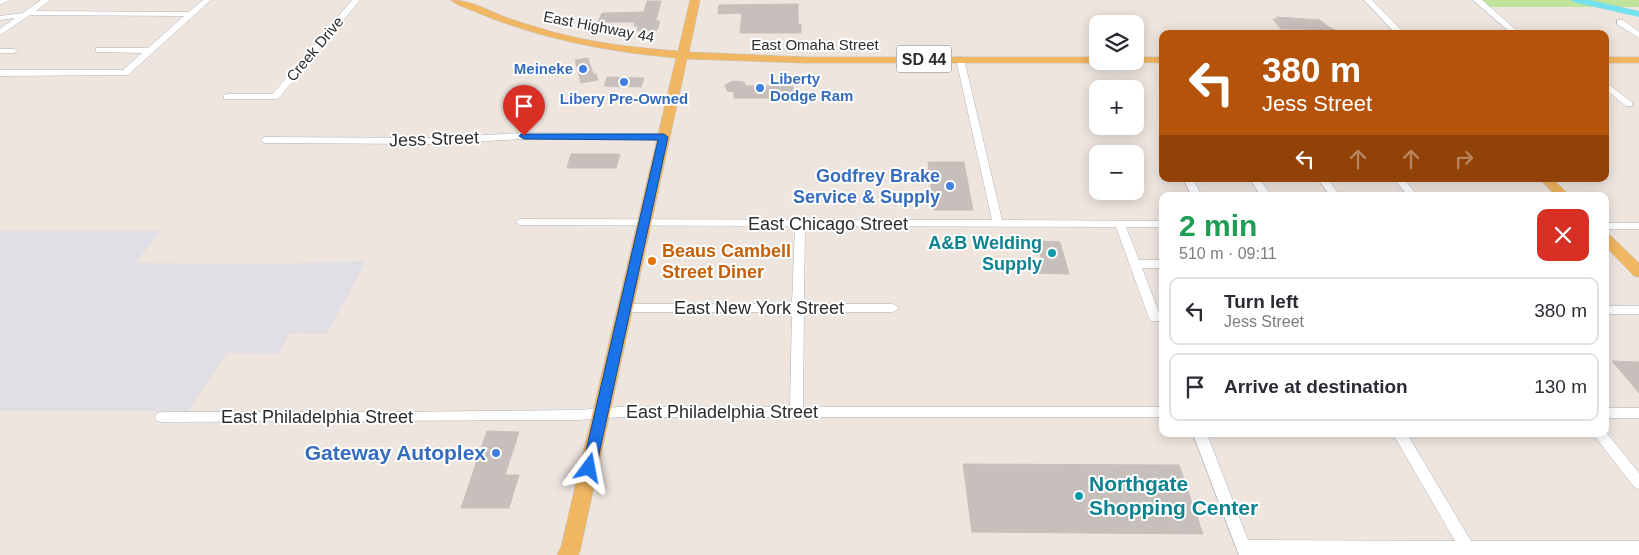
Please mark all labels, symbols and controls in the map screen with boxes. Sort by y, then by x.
street label: East Highway 44 [542,7,656,46]
street label: Creek Drive [283,13,347,84]
map controls [1089,15,1144,200]
button: layers [1089,15,1144,70]
street label: East Omaha Street [751,36,880,53]
road number: SD 44 [896,46,952,72]
icon: left [1179,50,1244,115]
text: 380 m [1262,50,1361,89]
place label: Meineke [514,60,573,77]
marker: Meineke [577,63,589,75]
place label: Liberty Dodge Ram [770,70,853,104]
marker: Libery Pre-Owned [618,76,630,88]
button: + [1089,80,1144,135]
marker: Liberty Dodge Ram [754,82,766,94]
pin [503,85,545,136]
place label: Libery Pre-Owned [560,90,688,107]
text: Jess Street [1262,91,1372,116]
icon: arrive [510,92,538,120]
street label: Jess Street [389,127,479,151]
button: − [1089,145,1144,200]
icon: left [1291,145,1319,173]
icon: ahead [1344,145,1372,173]
icon: ahead [1397,145,1425,173]
icon: right [1450,145,1478,173]
place label: Godfrey Brake Service & Supply [793,166,940,207]
marker: Godfrey Brake Service & Supply [944,180,956,192]
text: 2 min [1179,209,1257,242]
button: close [1537,209,1589,261]
street label: East Chicago Street [748,214,908,234]
place label: A&B Welding Supply [928,233,1042,274]
place label: Beaus Cambell Street Diner [662,241,791,282]
text: 510 m · 09:11 [1179,245,1277,262]
marker: A&B Welding Supply [1046,247,1058,259]
marker: Beaus Cambell Street Diner [646,255,658,267]
text: Turn left [1224,291,1299,312]
icon: left [1181,297,1209,325]
street label: East New York Street [674,298,844,318]
text: 380 m [1534,300,1587,321]
text: Jess Street [1224,313,1304,330]
icon: arrive [1181,373,1209,401]
text: Arrive at destination [1224,376,1408,397]
text: 130 m [1534,376,1587,397]
street label: East Philadelphia Street [626,402,818,422]
street label: East Philadelphia Street [221,407,413,427]
place label: Gateway Autoplex [305,441,486,464]
position arrow [562,441,614,493]
marker: Gateway Autoplex [490,447,502,459]
place label: Northgate Shopping Center [1089,472,1258,519]
marker: Northgate Shopping Center [1073,490,1085,502]

